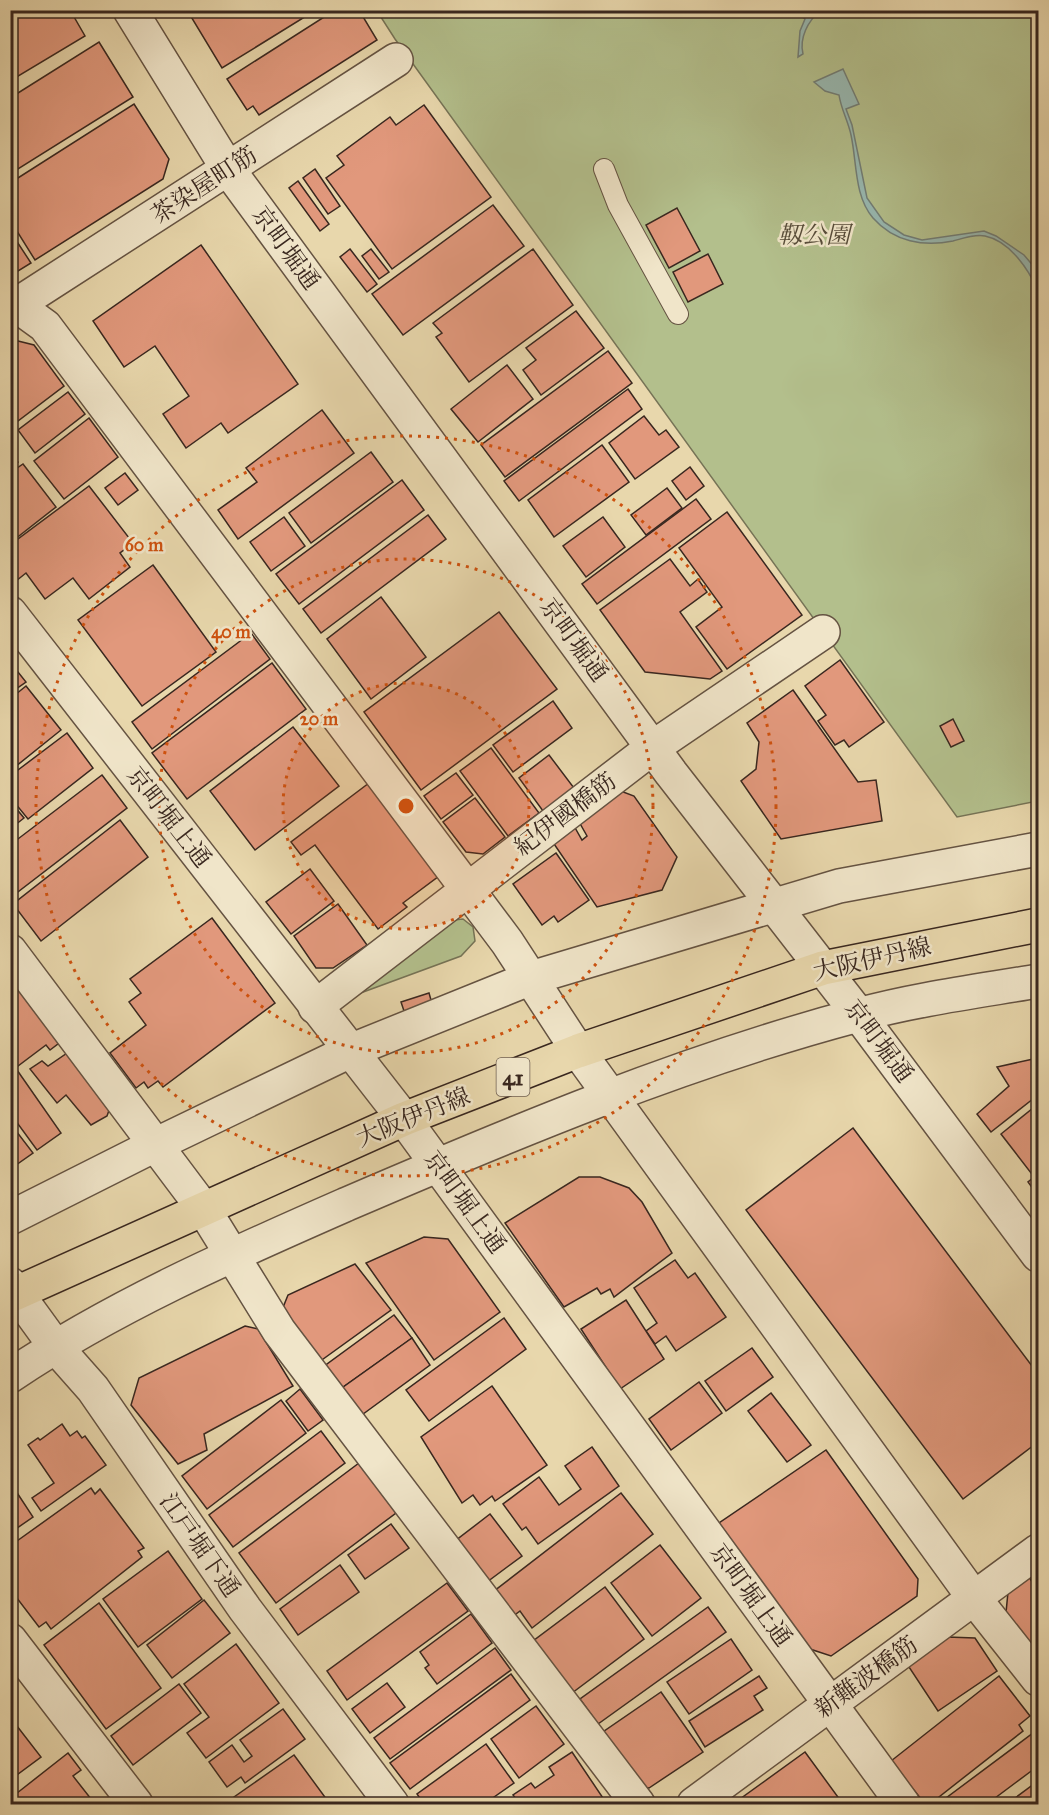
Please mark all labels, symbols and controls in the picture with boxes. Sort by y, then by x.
street label: 茶染屋町筋 [146,140,262,230]
street label: 京町堀通 [246,200,326,296]
park label: 靱公園 [778,220,854,250]
text: 60 m [125,534,164,556]
street label: 京町堀通 [534,592,614,688]
text: 40 m [211,621,252,644]
text: 20 m [300,708,339,730]
street label: 京町堀上通 [120,760,218,874]
street label: 紀伊國橋筋 [508,766,622,862]
centre of rings [396,796,416,816]
street label: 大阪伊丹線 [810,931,934,987]
street label: 京町堀通 [838,994,920,1088]
road number: 41 [496,1058,530,1096]
street label: 大阪伊丹線 [352,1081,474,1153]
street label: 京町堀上通 [418,1145,512,1259]
street label: 江戸堀下通 [153,1487,247,1603]
street label: 京町堀上通 [704,1538,798,1652]
street label: 新難波橋筋 [809,1630,923,1724]

